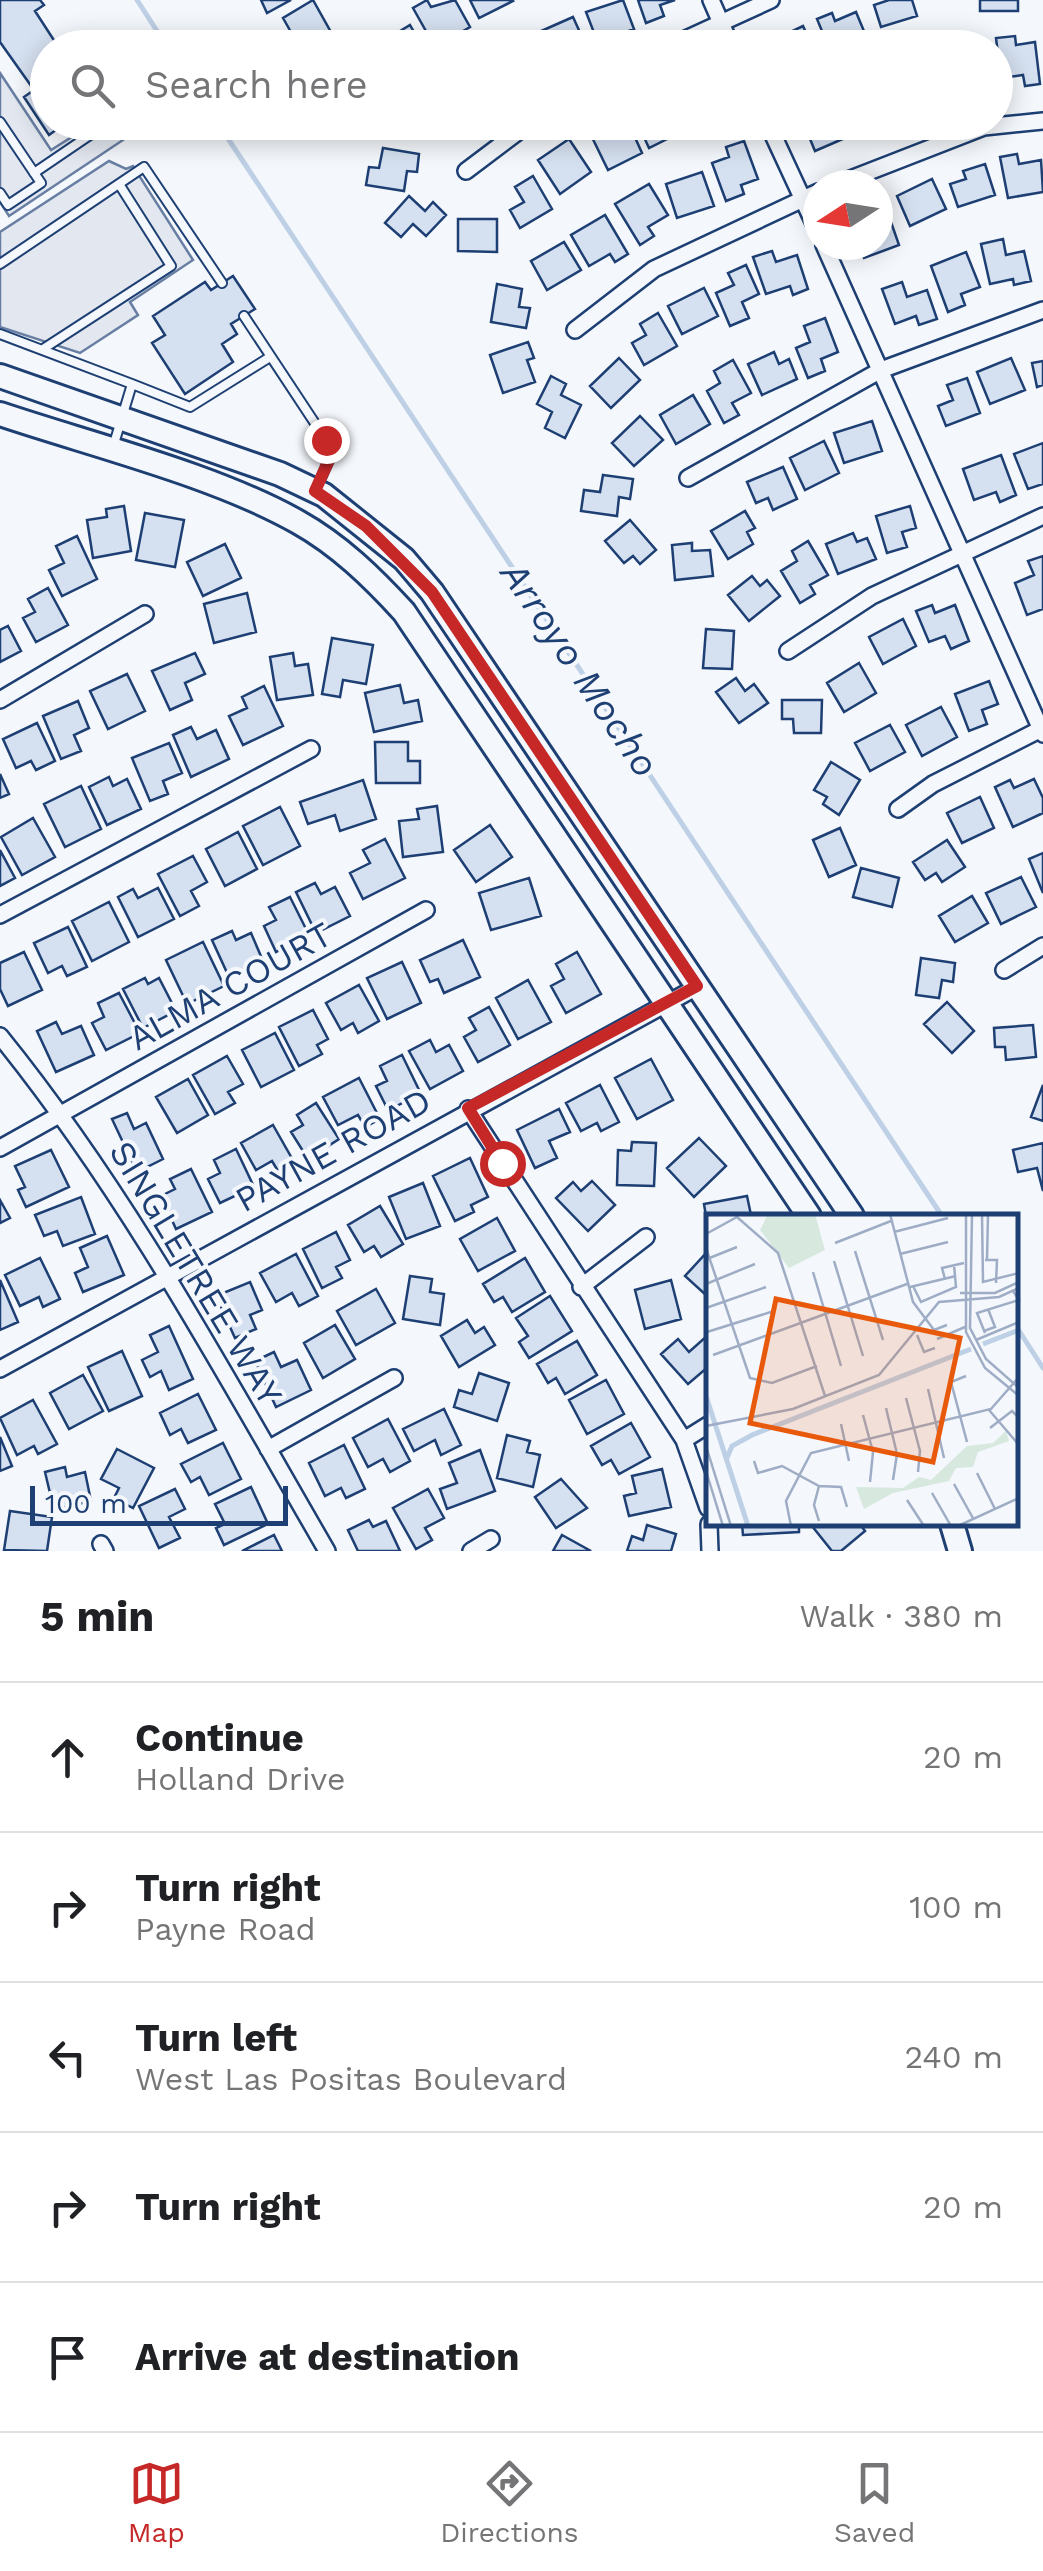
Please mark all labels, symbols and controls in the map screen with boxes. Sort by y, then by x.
search box [30,30,1013,140]
icon: search [65,58,120,113]
text: Search here [145,63,368,107]
north arrow [803,170,893,260]
route end [304,418,350,464]
water label: Arroyo Mocho [491,551,668,785]
street label: ALMA COURT [121,913,339,1059]
street label: PAYNE ROAD [228,1079,438,1221]
street label: SINGLETREE WAY [101,1133,291,1413]
route start [480,1141,526,1187]
inset map [706,1214,1018,1526]
scale bar [30,1481,288,1526]
text: 100 m [45,1487,127,1520]
text: 5 min [40,1592,154,1641]
text: Walk · 380 m [799,1597,1003,1635]
text: Continue [135,1716,304,1760]
icon: ahead [40,1730,95,1785]
text: 20 m [923,1738,1003,1776]
text: Holland Drive [135,1760,346,1798]
text: Turn right [135,1866,321,1910]
icon: right [40,1880,95,1935]
text: 100 m [909,1888,1003,1926]
text: Payne Road [135,1910,316,1948]
text: Turn left [135,2016,297,2060]
icon: left [40,2030,95,2085]
text: 240 m [904,2038,1003,2076]
text: West Las Positas Boulevard [135,2060,567,2098]
icon: right [40,2180,95,2235]
text: Turn right [135,2185,321,2229]
text: 20 m [923,2188,1003,2226]
icon: arrive [40,2330,95,2385]
text: Arrive at destination [135,2335,520,2379]
tab: Map [128,2456,185,2549]
tab: Directions [440,2456,579,2549]
tab: Saved [834,2456,915,2549]

